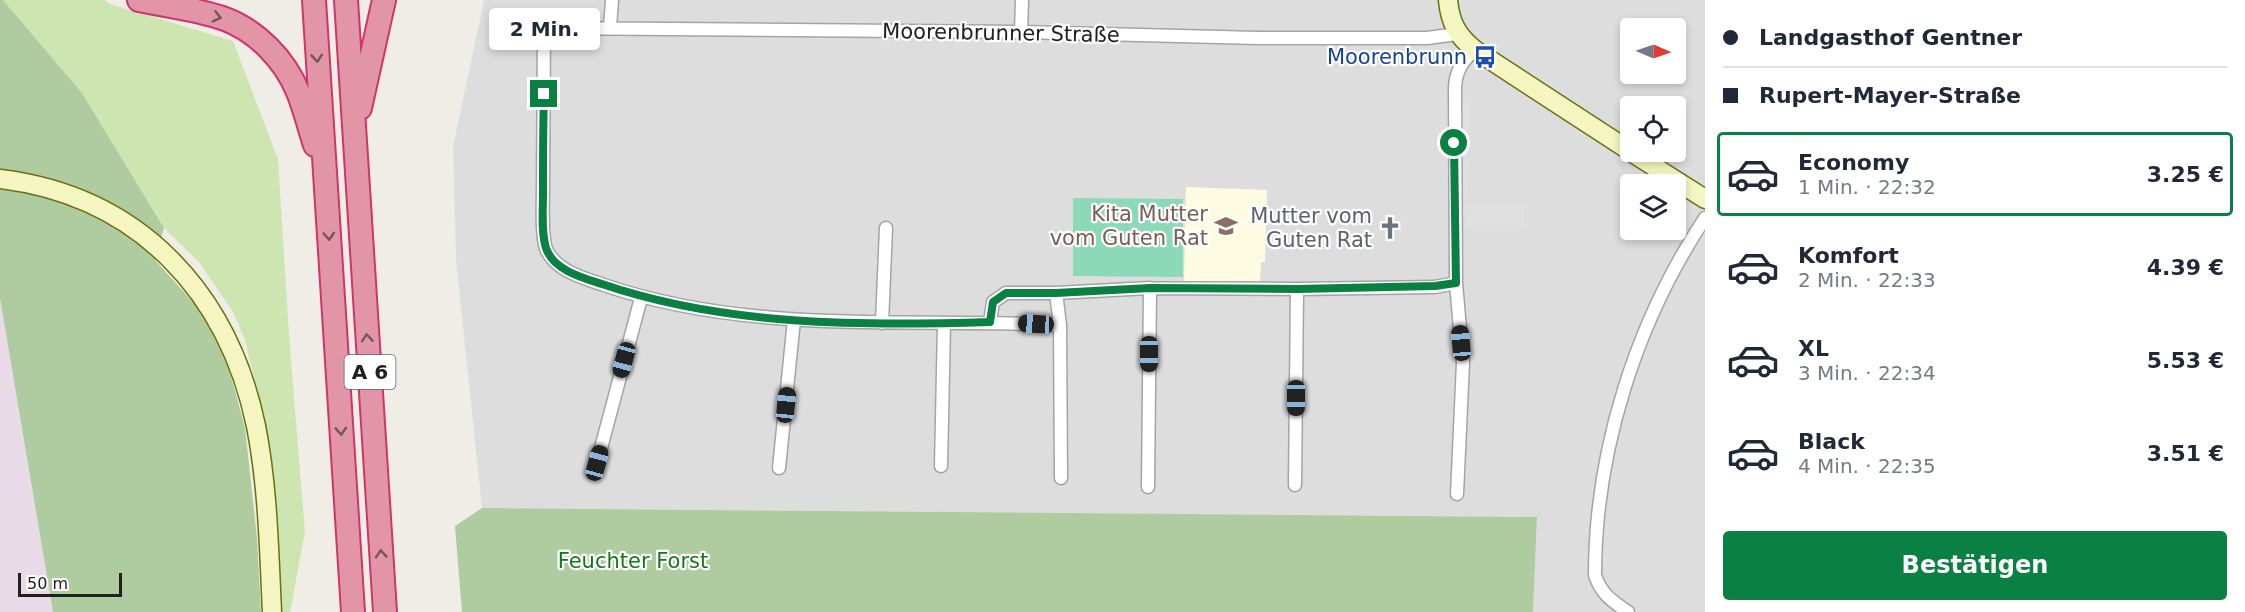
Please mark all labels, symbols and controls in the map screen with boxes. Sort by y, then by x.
callout: 2 Min. [488,7,600,49]
one-way arrow [212,10,222,23]
text: 2 Min. [510,17,579,41]
north arrow [1620,18,1686,84]
map controls [1620,18,1686,240]
street label: Moorenbrunner Straße [882,19,1120,47]
text: Landgasthof Gentner [1759,25,2022,50]
bus stop icon: Moorenbrunn [1472,44,1498,70]
place label: Moorenbrunn [1327,45,1467,69]
one-way arrow [311,54,324,63]
route end [530,80,557,107]
text: Rupert-Mayer-Straße [1759,83,2021,108]
button: locate [1620,96,1686,162]
route start [1440,129,1467,156]
icon: car [1726,147,1780,201]
text: Economy [1798,150,1909,175]
text: 3.25 € [2147,162,2224,187]
button: layers [1620,174,1686,240]
text: 1 Min. · 22:32 [1798,175,1936,199]
place label: Kita Mutter vom Guten Rat [1050,202,1208,250]
place label: Mutter vom Guten Rat [1250,204,1372,252]
school or university icon: Kita Mutter vom Guten Rat [1213,213,1239,239]
church icon: Mutter vom Guten Rat [1377,215,1403,241]
one-way arrow [322,231,335,240]
icon: car [1726,240,1780,294]
text: Komfort [1798,243,1899,268]
text: 4.39 € [2147,255,2224,280]
text: 2 Min. · 22:33 [1798,268,1936,292]
car [1018,314,1054,334]
car [1450,324,1472,362]
icon: car [1726,333,1780,387]
one-way arrow [361,334,374,343]
car [1140,336,1158,372]
text: XL [1798,336,1829,361]
car [611,340,637,380]
text: 5.53 € [2147,348,2224,373]
road number: A 6 [344,355,395,389]
text: 3 Min. · 22:34 [1798,361,1936,385]
car [1287,380,1305,416]
car [775,386,797,424]
one-way arrow [334,426,347,435]
icon: car [1726,426,1780,480]
text: Black [1798,429,1865,454]
text: 3.51 € [2147,441,2224,466]
car [584,443,610,483]
text: 4 Min. · 22:35 [1798,454,1936,478]
button: Bestätigen [1723,531,2227,600]
one-way arrow [375,549,388,558]
park label: Feuchter Forst [558,549,708,573]
scale bar [18,570,122,598]
text: 50 m [27,574,68,593]

